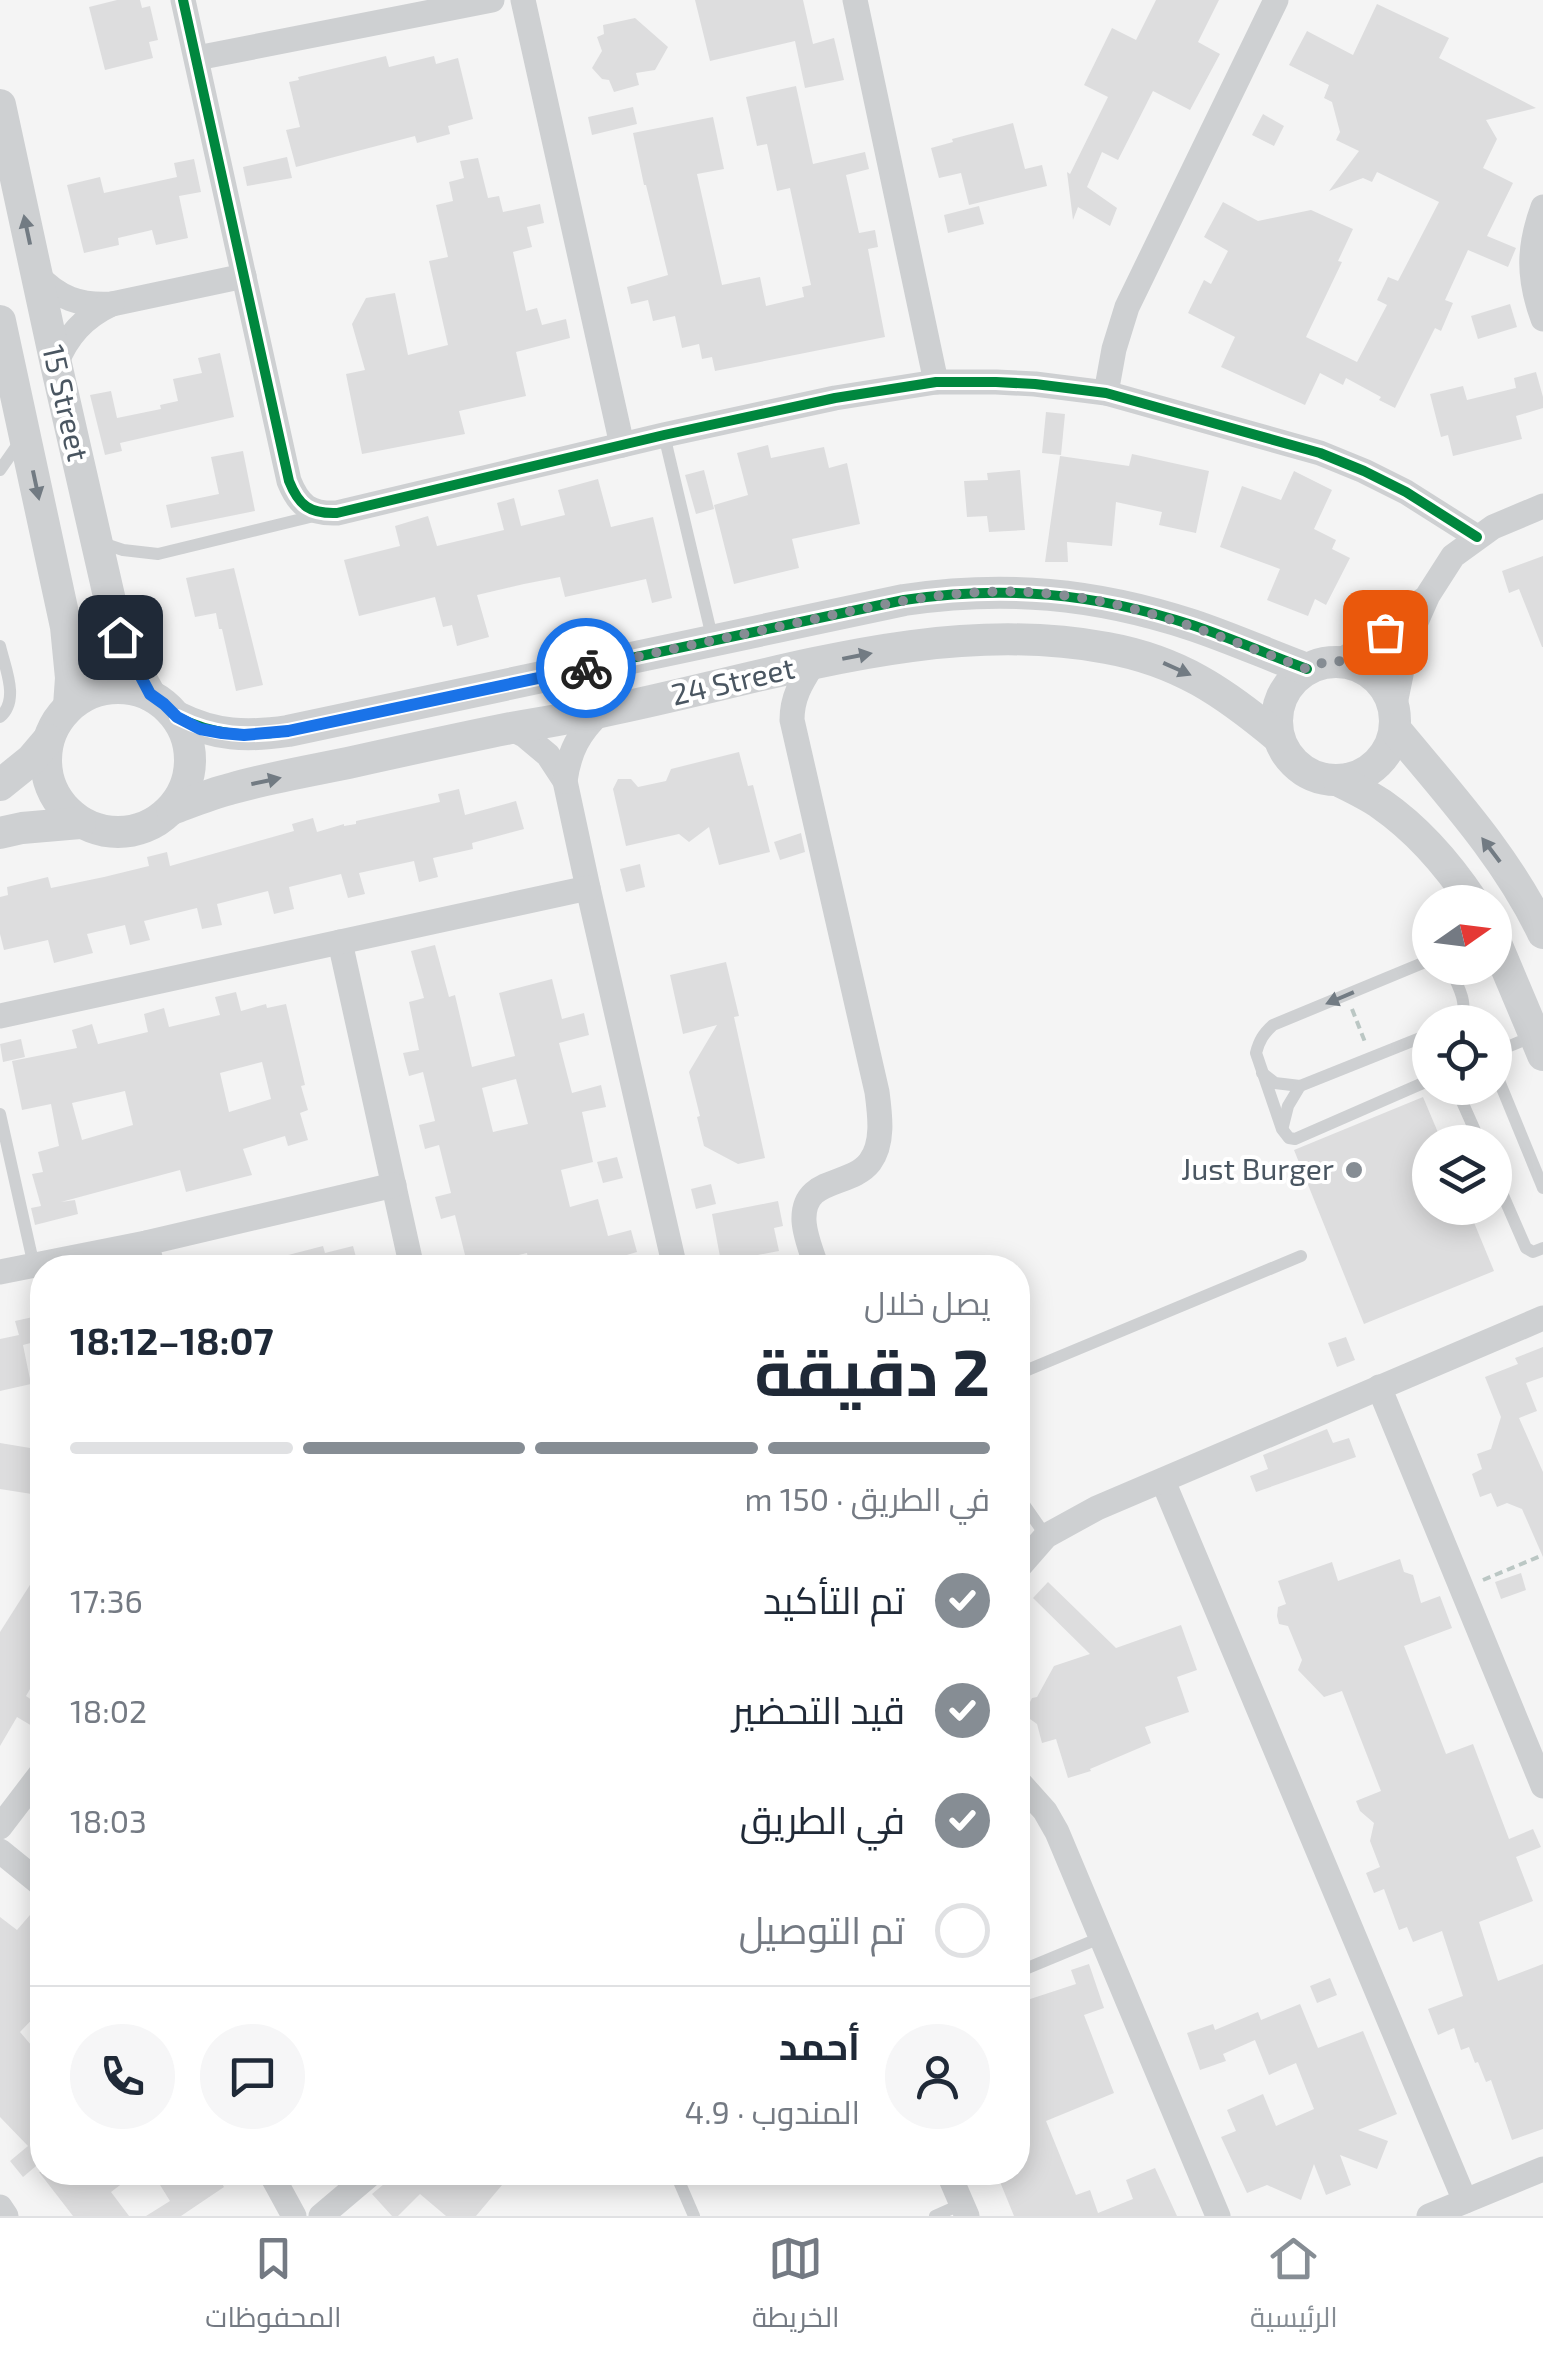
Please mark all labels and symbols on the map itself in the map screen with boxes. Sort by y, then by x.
one-way arrow [19,214,35,245]
street label: 15 Street [36,341,98,464]
one-way arrow [28,470,44,501]
pin [1343,590,1428,675]
pin [78,595,163,680]
courier [536,618,636,718]
street label: 24 Street [667,648,798,712]
one-way arrow [842,648,874,663]
one-way arrow [1162,661,1192,677]
one-way arrow [250,772,281,788]
one-way arrow [1482,837,1502,863]
north arrow [1412,885,1512,985]
one-way arrow [1325,990,1355,1006]
place label: Just Burger [1181,1150,1334,1186]
marker: Just Burger [1343,1159,1365,1181]

